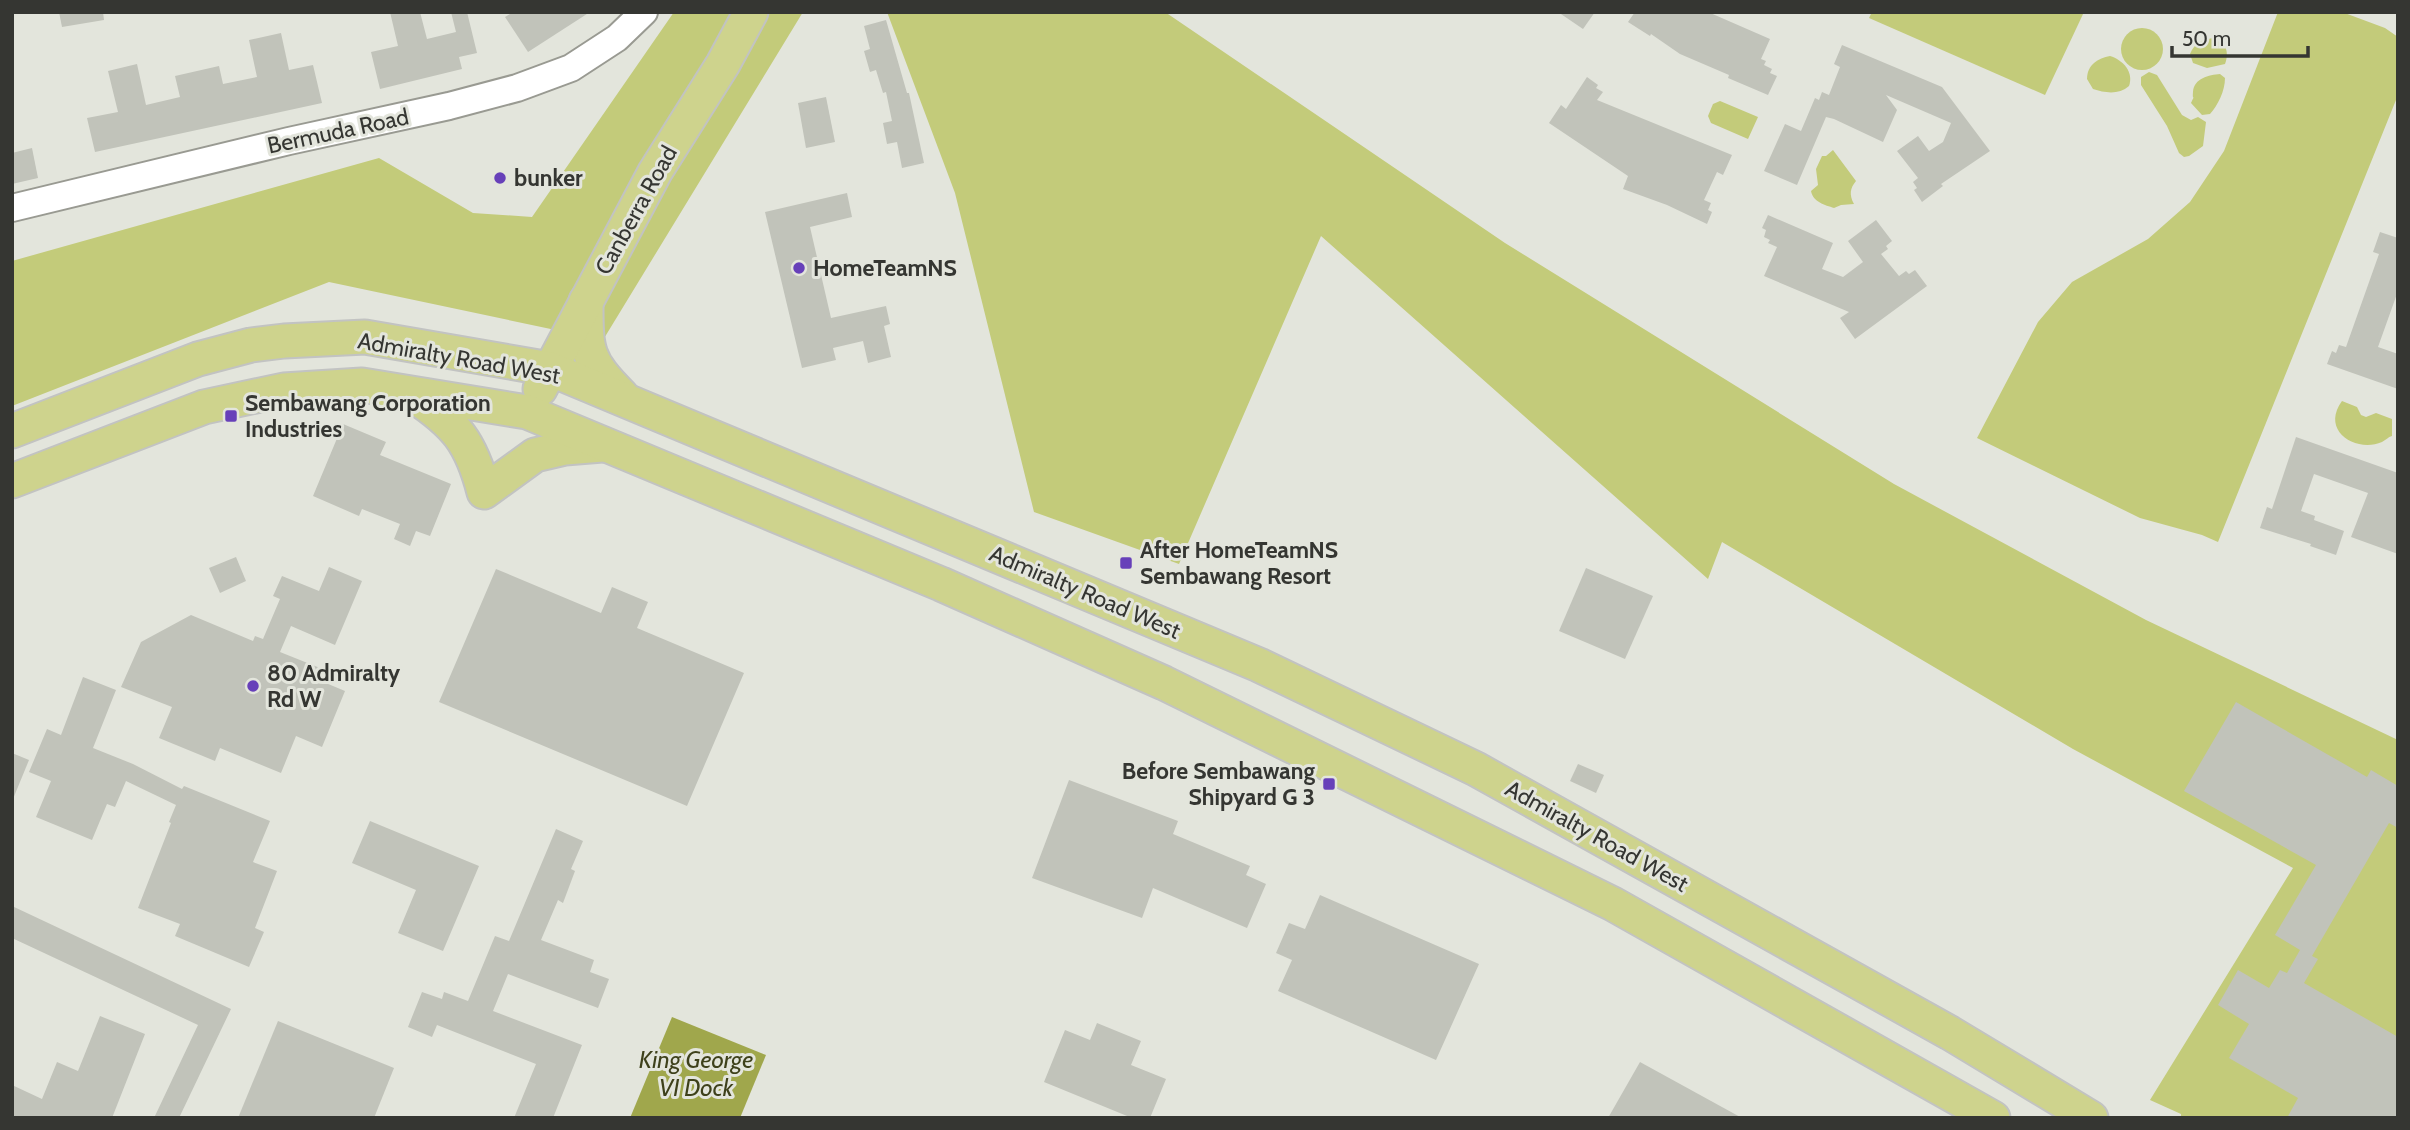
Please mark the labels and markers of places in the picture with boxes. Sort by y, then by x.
place label: bunker [514,164,583,192]
marker: bunker [492,170,508,186]
place label: HomeTeamNS [813,254,957,282]
marker: HomeTeamNS [791,260,807,276]
place label: Sembawang Corporation Industries [245,389,491,443]
marker: Sembawang Corporation Industries [223,408,239,424]
place label: After HomeTeamNS Sembawang Resort [1140,536,1338,590]
marker: After HomeTeamNS Sembawang Resort [1118,555,1134,571]
place label: 80 Admiralty Rd W [267,659,401,713]
marker: 80 Admiralty Rd W [245,678,261,694]
place label: Before Sembawang Shipyard G 3 [1122,757,1315,811]
marker: Before Sembawang Shipyard G 3 [1321,776,1337,792]

